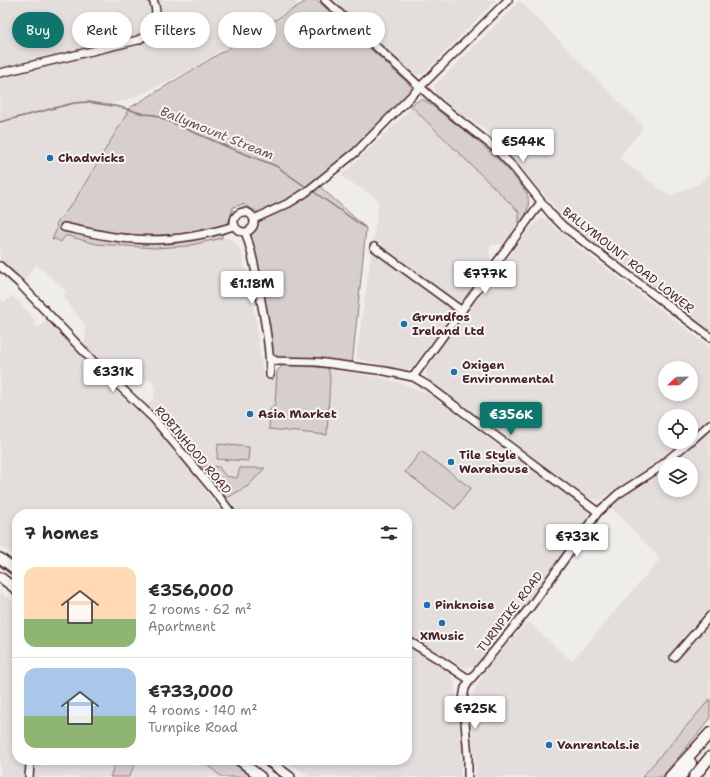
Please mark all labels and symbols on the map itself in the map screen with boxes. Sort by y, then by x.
water label: Ballymount Stream [158,102,276,164]
pin: €544K [495,129,551,163]
place label: Chadwicks [58,150,125,166]
marker: Chadwicks [45,153,55,163]
street label: BALLYMOUNT ROAD LOWER [559,204,697,316]
pin: €777K [457,261,513,295]
pin: €1.18M [219,271,285,305]
place label: Grundfos Ireland Ltd [412,309,485,339]
marker: Grundfos Ireland Ltd [399,319,409,329]
place label: Oxigen Environmental [462,357,554,387]
pin: €331K [85,359,141,393]
north arrow [658,361,698,401]
marker: Oxigen Environmental [449,367,459,377]
street label: ROBINHOOD ROAD [151,402,235,498]
pin: €356K [483,402,539,436]
place label: Asia Market [258,406,337,422]
marker: Asia Market [245,409,255,419]
place label: Tile Style Warehouse [459,447,528,477]
marker: Tile Style Warehouse [446,457,456,467]
pin: €733K [549,524,605,558]
street label: TURNPIKE ROAD [473,568,547,656]
place label: Pinknoise [435,597,494,613]
marker: Pinknoise [422,600,432,610]
marker: XMusic [437,618,447,628]
place label: XMusic [420,628,464,644]
pin: €725K [447,696,503,730]
place label: Vanrentals.ie [557,737,640,753]
marker: Vanrentals.ie [544,740,554,750]

